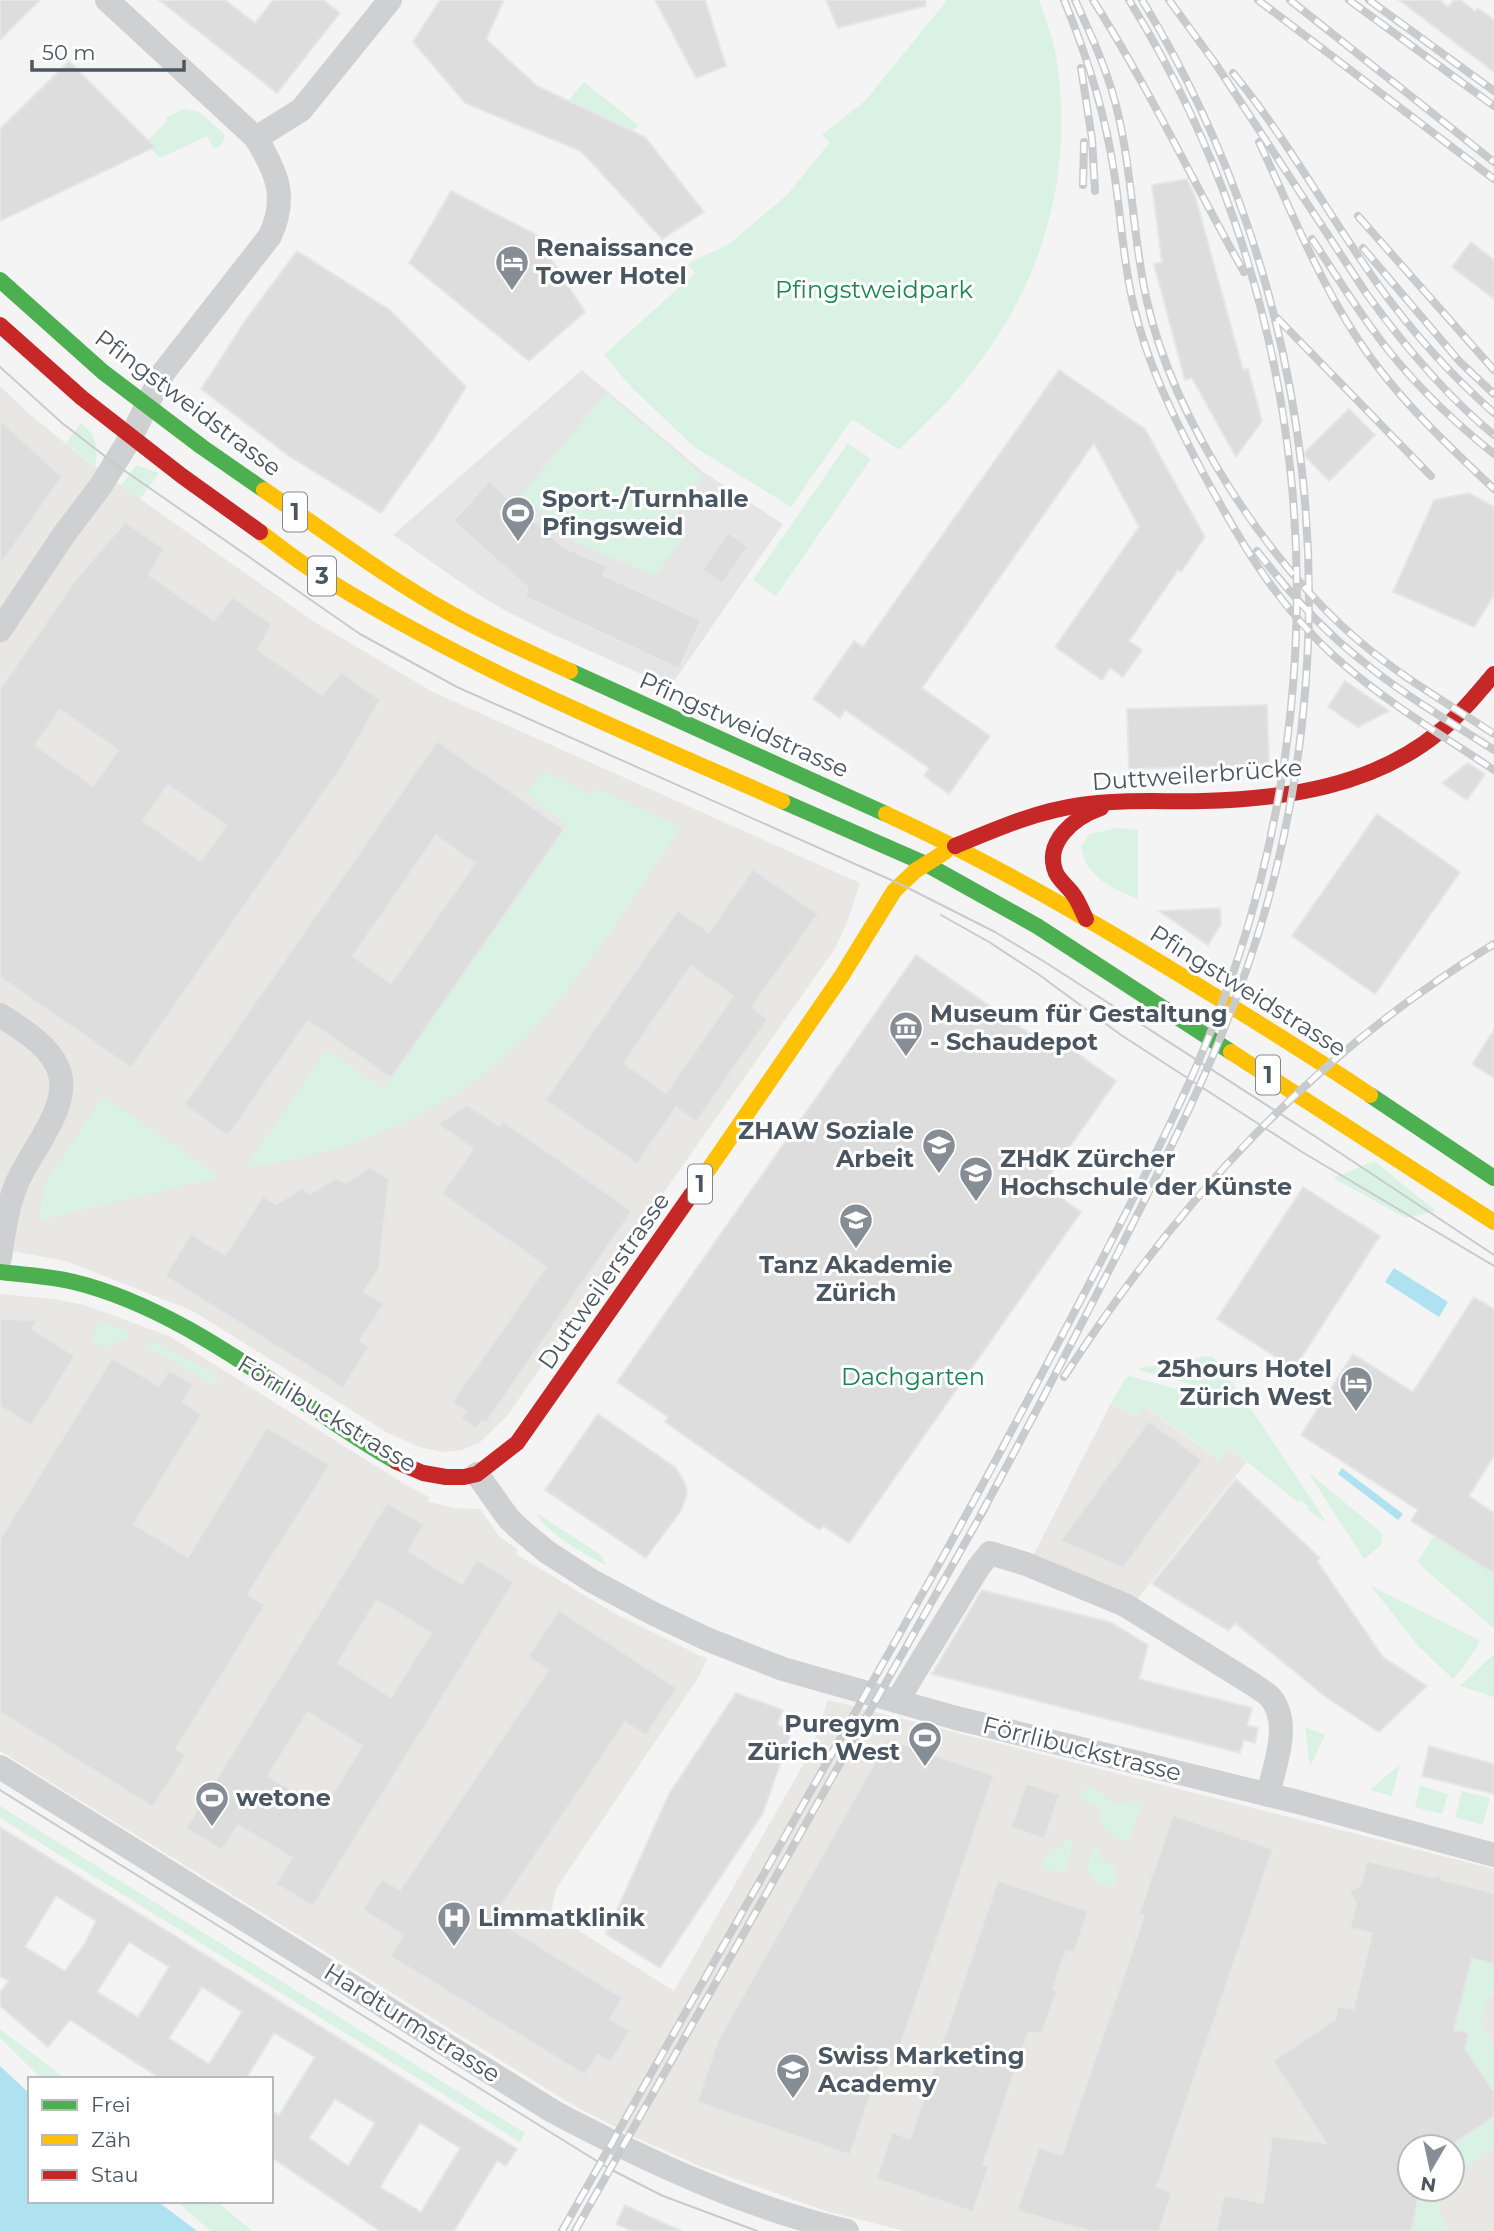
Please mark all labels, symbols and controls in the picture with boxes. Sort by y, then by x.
scale bar [32,28,184,72]
text: 50 m [42,40,96,65]
place label: Renaissance Tower Hotel [536,233,694,290]
hotel icon: Renaissance Tower Hotel [493,243,531,292]
park label: Pfingstweidpark [775,275,974,304]
street label: Pfingstweidstrasse [89,323,287,482]
place label: Sport-/Turnhalle Pfingsweid [542,484,749,541]
road number: 1 [283,492,307,532]
sports icon: Sport-/Turnhalle Pfingsweid [499,494,537,543]
road number: 3 [308,556,336,596]
street label: Pfingstweidstrasse [635,665,853,784]
street label: Duttweilerbrücke [1091,753,1303,796]
street label: Pfingstweidstrasse [1145,918,1352,1063]
place label: Museum für Gestaltung - Schaudepot [930,999,1228,1056]
museum icon: Museum für Gestaltung - Schaudepot [887,1009,925,1058]
road number: 1 [1256,1056,1280,1094]
place label: ZHAW Soziale Arbeit [738,1116,915,1173]
school or university icon: ZHAW Soziale Arbeit [920,1126,958,1175]
place label: ZHdK Zürcher Hochschule der Künste [1000,1144,1292,1201]
school or university icon: ZHdK Zürcher Hochschule der Künste [957,1154,995,1203]
road number: 1 [688,1164,712,1204]
street label: Duttweilerstrasse [532,1187,675,1375]
school or university icon: Tanz Akademie Zürich [837,1201,875,1250]
place label: Tanz Akademie Zürich [759,1250,953,1307]
street label: Förrlibuckstrasse [233,1349,422,1478]
place label: 25hours Hotel Zürich West [1157,1354,1333,1411]
park label: Dachgarten [841,1362,985,1391]
hotel icon: 25hours Hotel Zürich West [1337,1364,1375,1413]
place label: Puregym Zürich West [748,1709,901,1766]
street label: Förrlibuckstrasse [980,1710,1184,1787]
sports icon: Puregym Zürich West [906,1719,944,1768]
sports icon: wetone [193,1779,231,1828]
place label: wetone [236,1783,331,1812]
hospital icon: Limmatklinik [435,1899,473,1948]
place label: Limmatklinik [478,1903,645,1932]
street label: Hardturmstrasse [319,1957,506,2088]
place label: Swiss Marketing Academy [817,2041,1025,2098]
school or university icon: Swiss Marketing Academy [774,2051,812,2100]
legend [28,2077,273,2203]
text: Frei [91,2092,131,2117]
text: Zäh [91,2127,131,2152]
north arrow [1396,2133,1466,2203]
text: Stau [91,2162,139,2187]
text: N [1419,2172,1438,2197]

